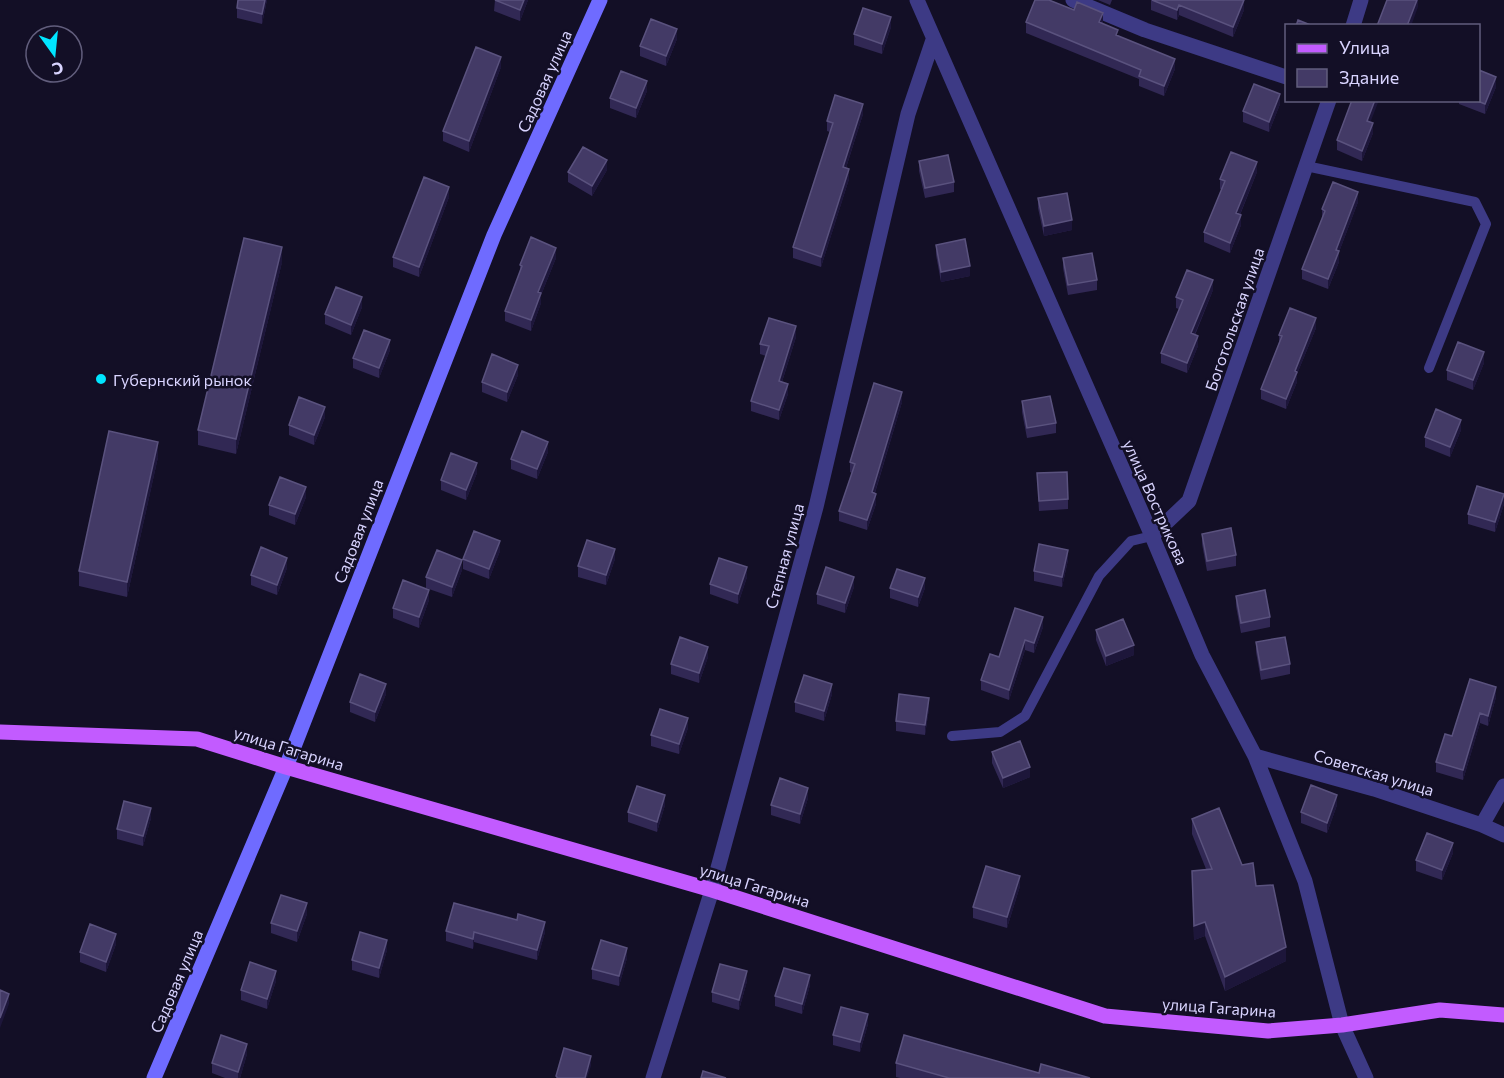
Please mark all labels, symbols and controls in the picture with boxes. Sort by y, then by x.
north arrow [24,24,84,84]
legend [1285,24,1480,102]
street label: Садовая улица [513,27,575,135]
text: Улица [1339,36,1390,58]
text: С [50,58,66,80]
text: Здание [1339,66,1399,88]
street label: Боготольская улица [1201,245,1267,393]
place label: Губернский рынок [113,370,252,389]
marker: Губернский рынок [94,372,108,386]
street label: улица Вострикова [1120,436,1192,568]
street label: Садовая улица [329,476,387,586]
street label: Степная улица [761,501,807,611]
street label: улица Гагарина [232,722,346,774]
street label: Советская улица [1312,745,1436,799]
street label: улица Гагарина [698,859,812,911]
street label: Садовая улица [146,927,206,1035]
street label: улица Гагарина [1161,994,1277,1020]

